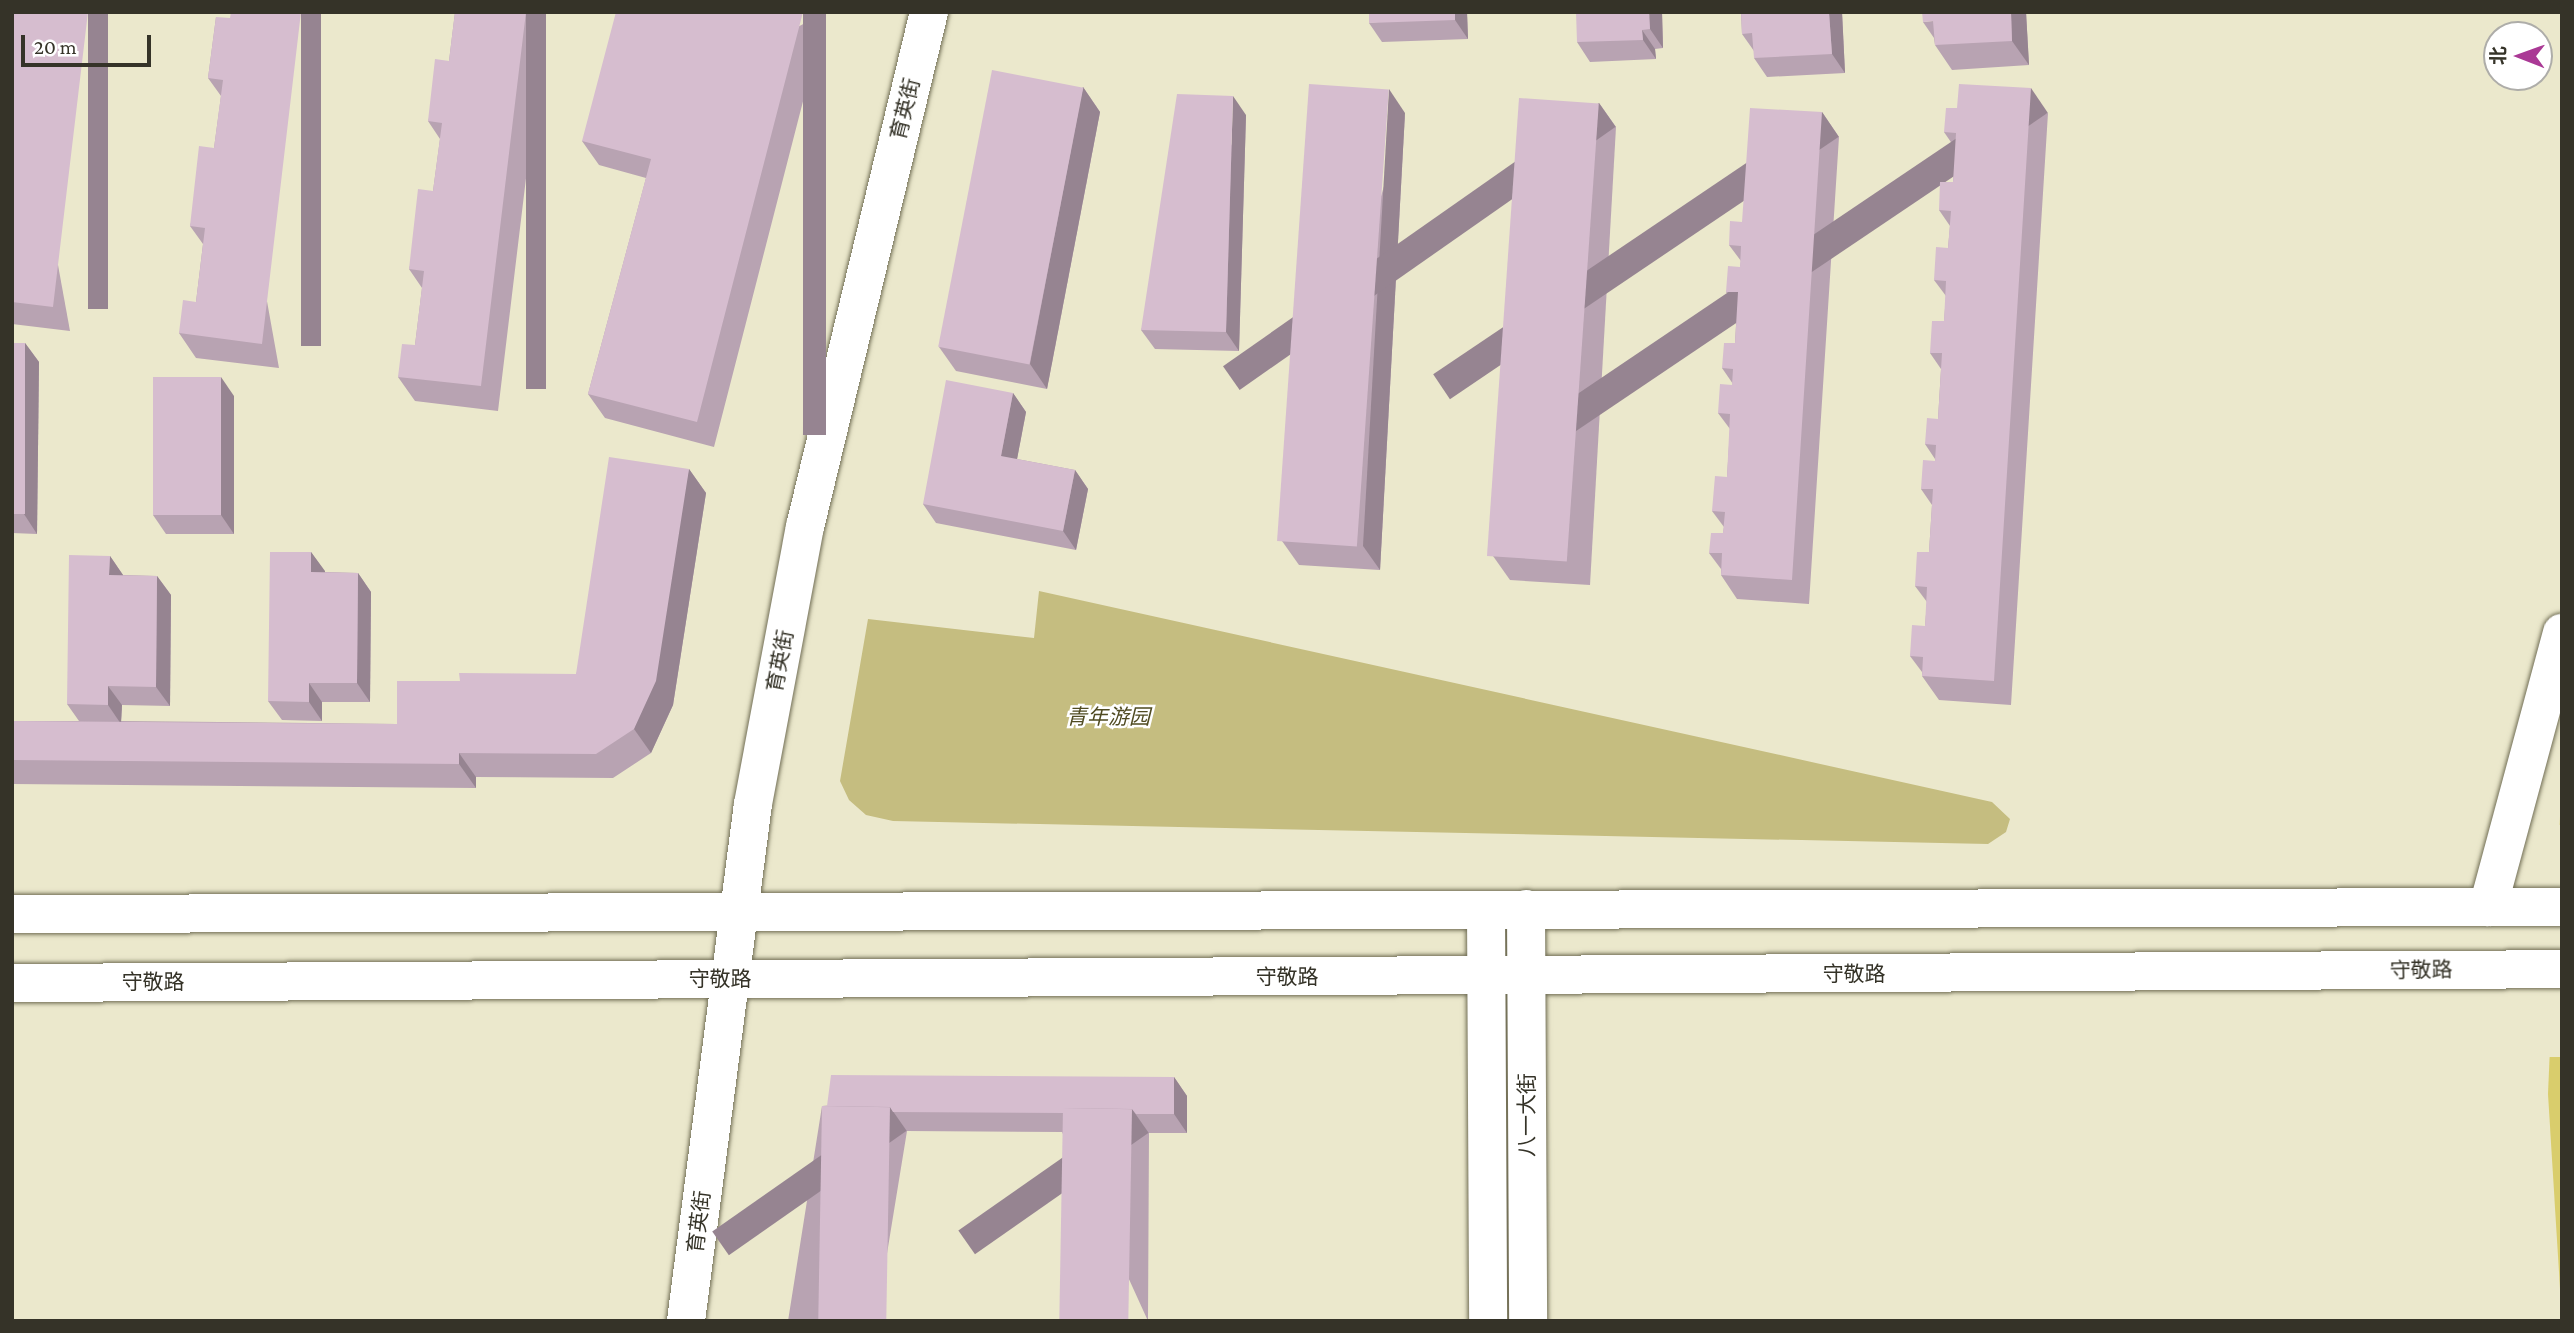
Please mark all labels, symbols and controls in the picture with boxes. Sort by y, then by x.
scale bar [24,21,154,65]
north arrow [2483,21,2553,91]
text: 20 m [34,35,77,59]
text: 北 [2488,46,2509,65]
street label: 育英街 [885,75,925,143]
street label: 育英街 [762,628,798,694]
park label: 青年游园 [1066,704,1150,730]
street label: 守敬路 [2389,957,2453,983]
street label: 守敬路 [1823,961,1885,987]
street label: 守敬路 [1256,964,1318,990]
street label: 守敬路 [689,966,751,992]
street label: 守敬路 [122,969,184,995]
street label: 八一大街 [1514,1073,1540,1157]
street label: 育英街 [683,1189,715,1255]

